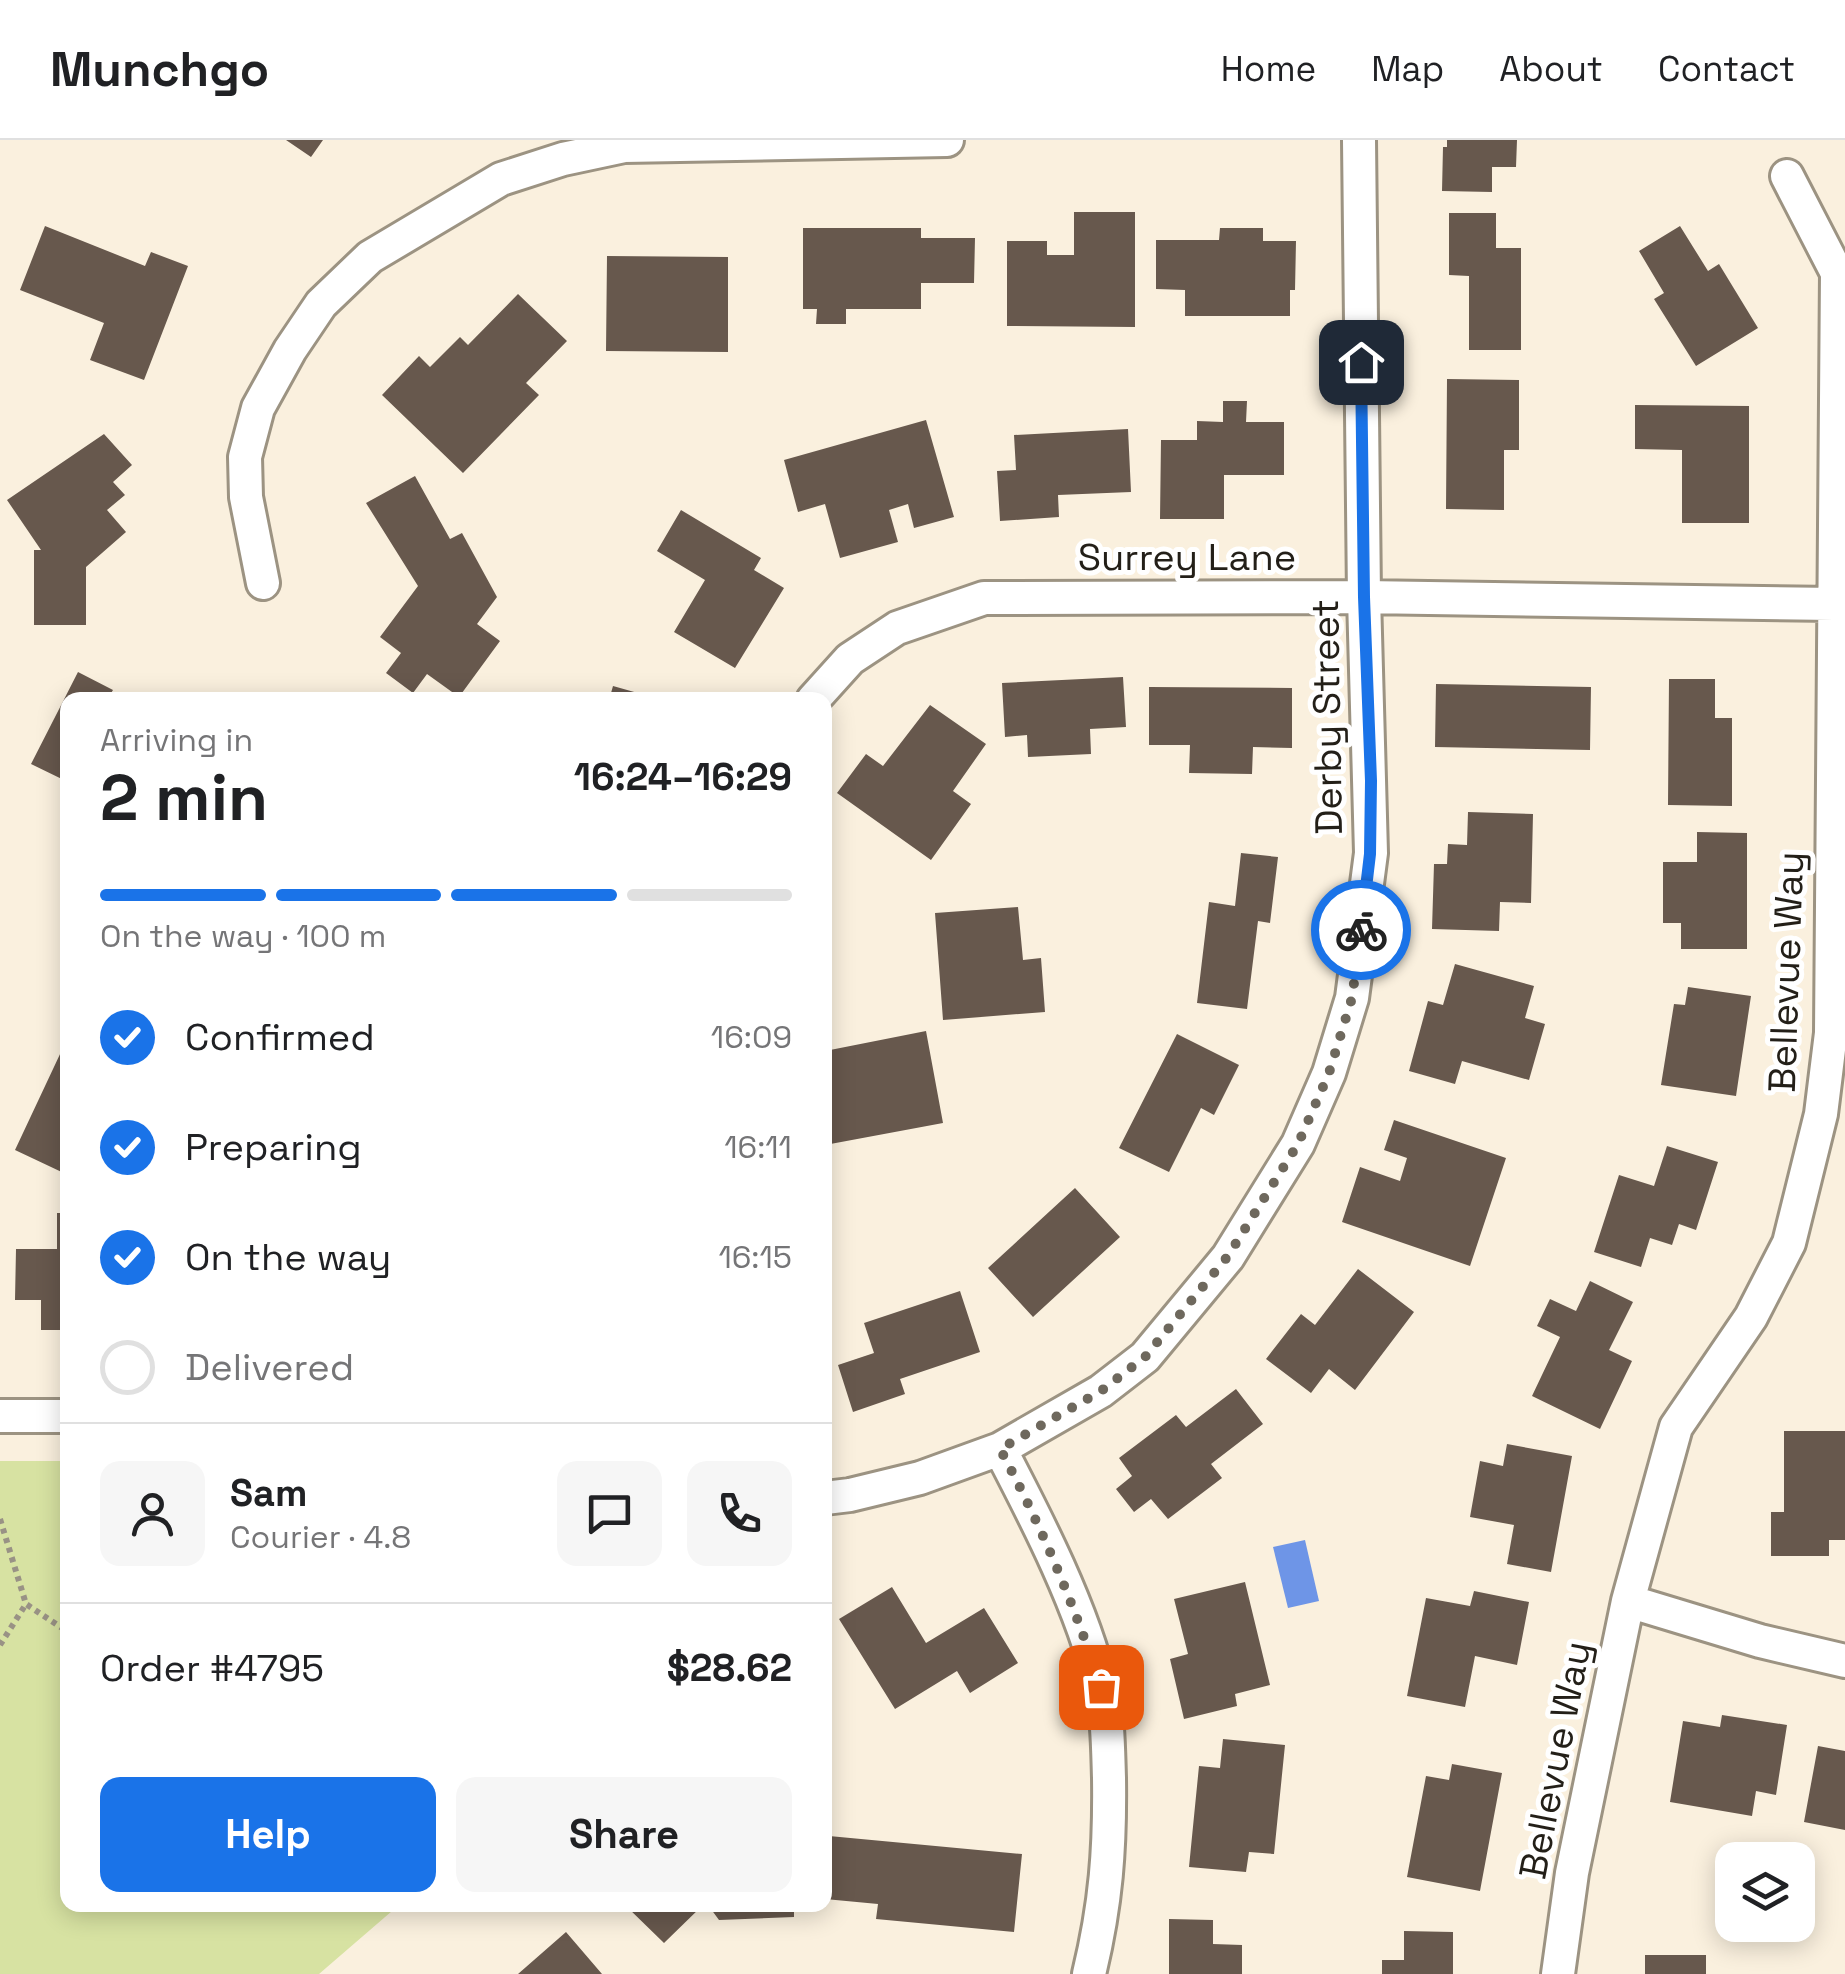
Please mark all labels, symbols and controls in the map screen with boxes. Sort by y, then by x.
text: Munchgo [50,39,269,100]
text: Home [1221,47,1316,91]
text: Map [1371,47,1444,91]
text: About [1499,47,1603,91]
text: Contact [1658,47,1795,91]
pin [1319,320,1404,405]
icon: home [1334,335,1389,390]
street label: Surrey Lane [1078,533,1296,581]
street label: Derby Street [1301,599,1353,835]
text: Arriving in [100,720,253,760]
text: 16:24–16:29 [574,753,792,801]
text: 2 min [100,756,268,839]
street label: Bellevue Way [1758,851,1814,1093]
courier [1311,880,1411,980]
icon: bike [1334,903,1389,958]
text: On the way · 100 m [100,916,386,956]
icon: check [100,1010,155,1065]
text: Confirmed [185,1013,375,1061]
text: 16:09 [711,1017,792,1057]
icon: check [100,1120,155,1175]
text: Preparing [185,1123,362,1171]
text: 16:11 [724,1127,792,1167]
icon: check [100,1230,155,1285]
text: On the way [185,1233,391,1281]
text: 16:15 [718,1237,792,1277]
text: Delivered [185,1343,354,1391]
button: person [100,1461,205,1566]
button: chat [557,1461,662,1566]
button: phone [687,1461,792,1566]
text: Sam [230,1469,307,1517]
text: Courier · 4.8 [230,1517,411,1557]
street label: Bellevue Way [1508,1637,1602,1883]
text: Order #4795 [100,1644,324,1692]
text: $28.62 [667,1644,792,1692]
pin [1059,1645,1144,1730]
icon: bag [1074,1660,1129,1715]
button: Help [100,1777,436,1892]
button: Share [456,1777,792,1892]
map controls [1715,1842,1815,1942]
button: layers [1715,1842,1815,1942]

